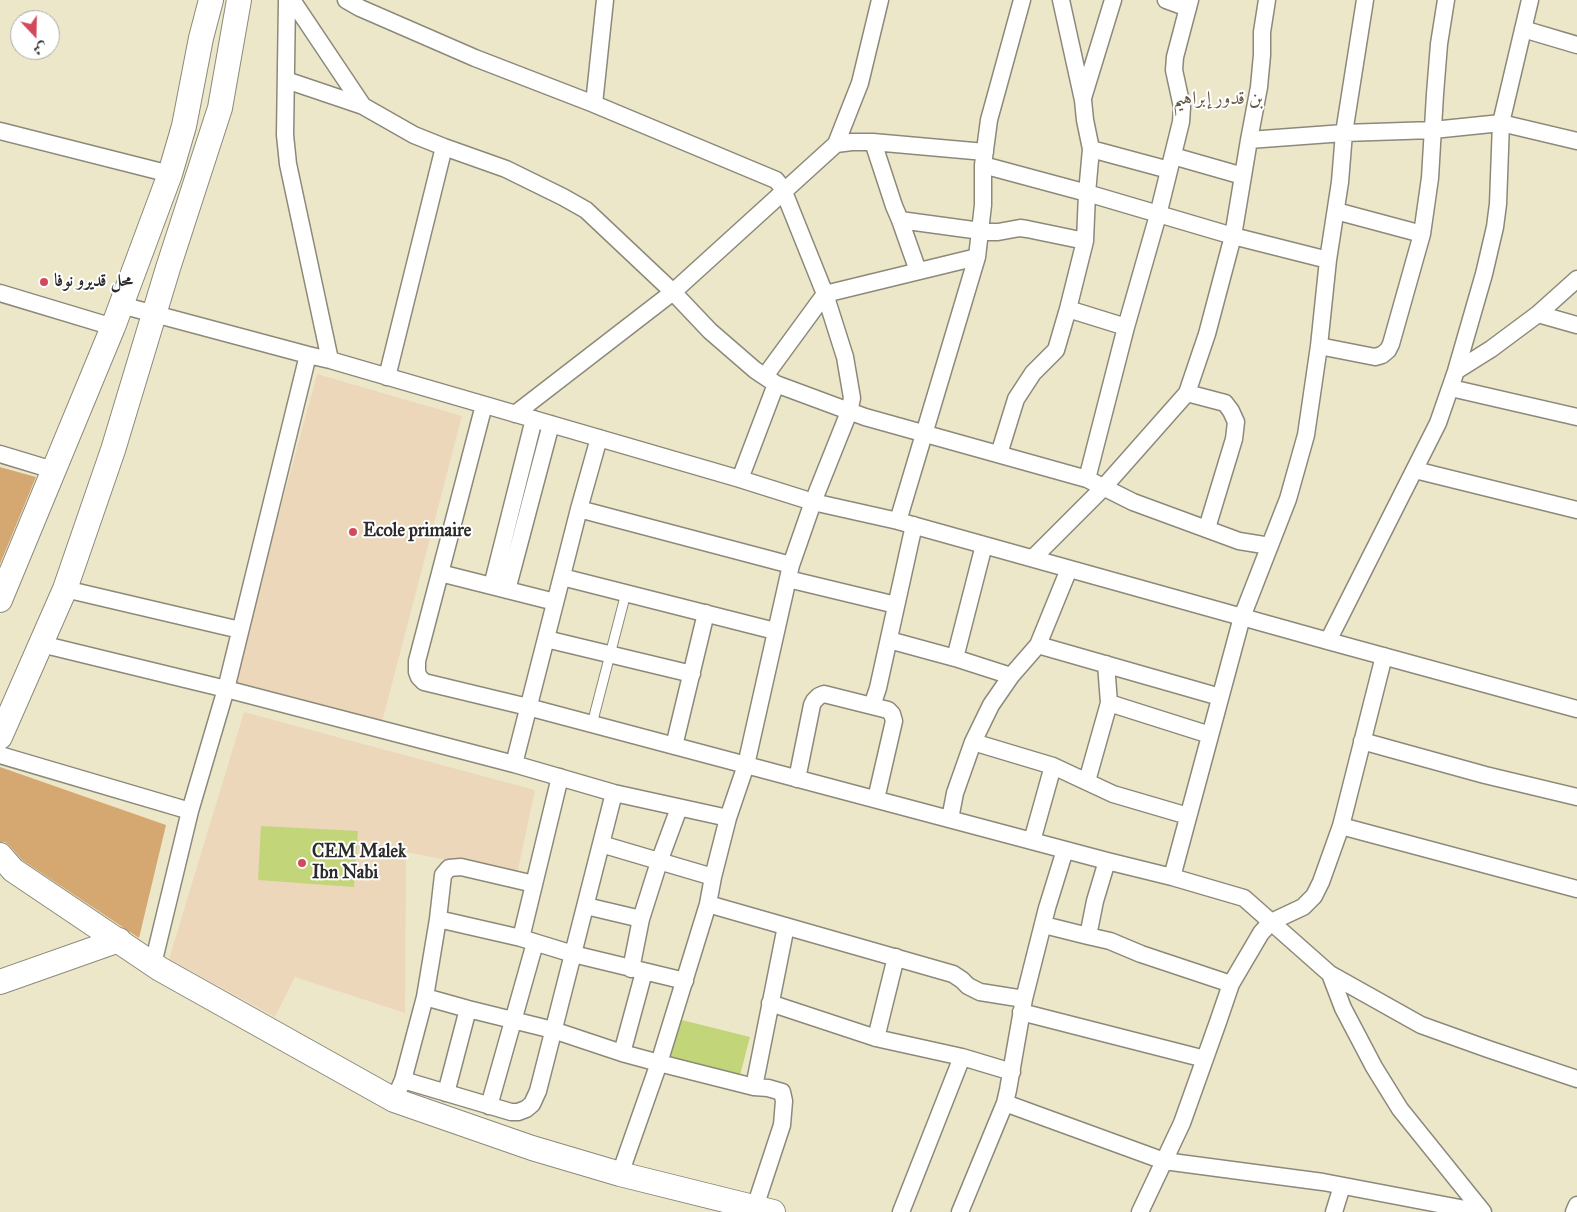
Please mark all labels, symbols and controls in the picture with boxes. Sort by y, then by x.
north arrow [10,10,60,60]
text: ش [31,38,50,59]
district label: بن قدور إبراهيم [1173,88,1263,110]
place label: محل قديرو نوفا [54,271,133,293]
marker: محل قديرو نوفا [38,276,50,288]
place label: Ecole primaire [363,521,471,543]
marker: Ecole primaire [347,526,359,538]
place label: CEM Malek Ibn Nabi [312,842,406,884]
marker: CEM Malek Ibn Nabi [296,857,308,869]

